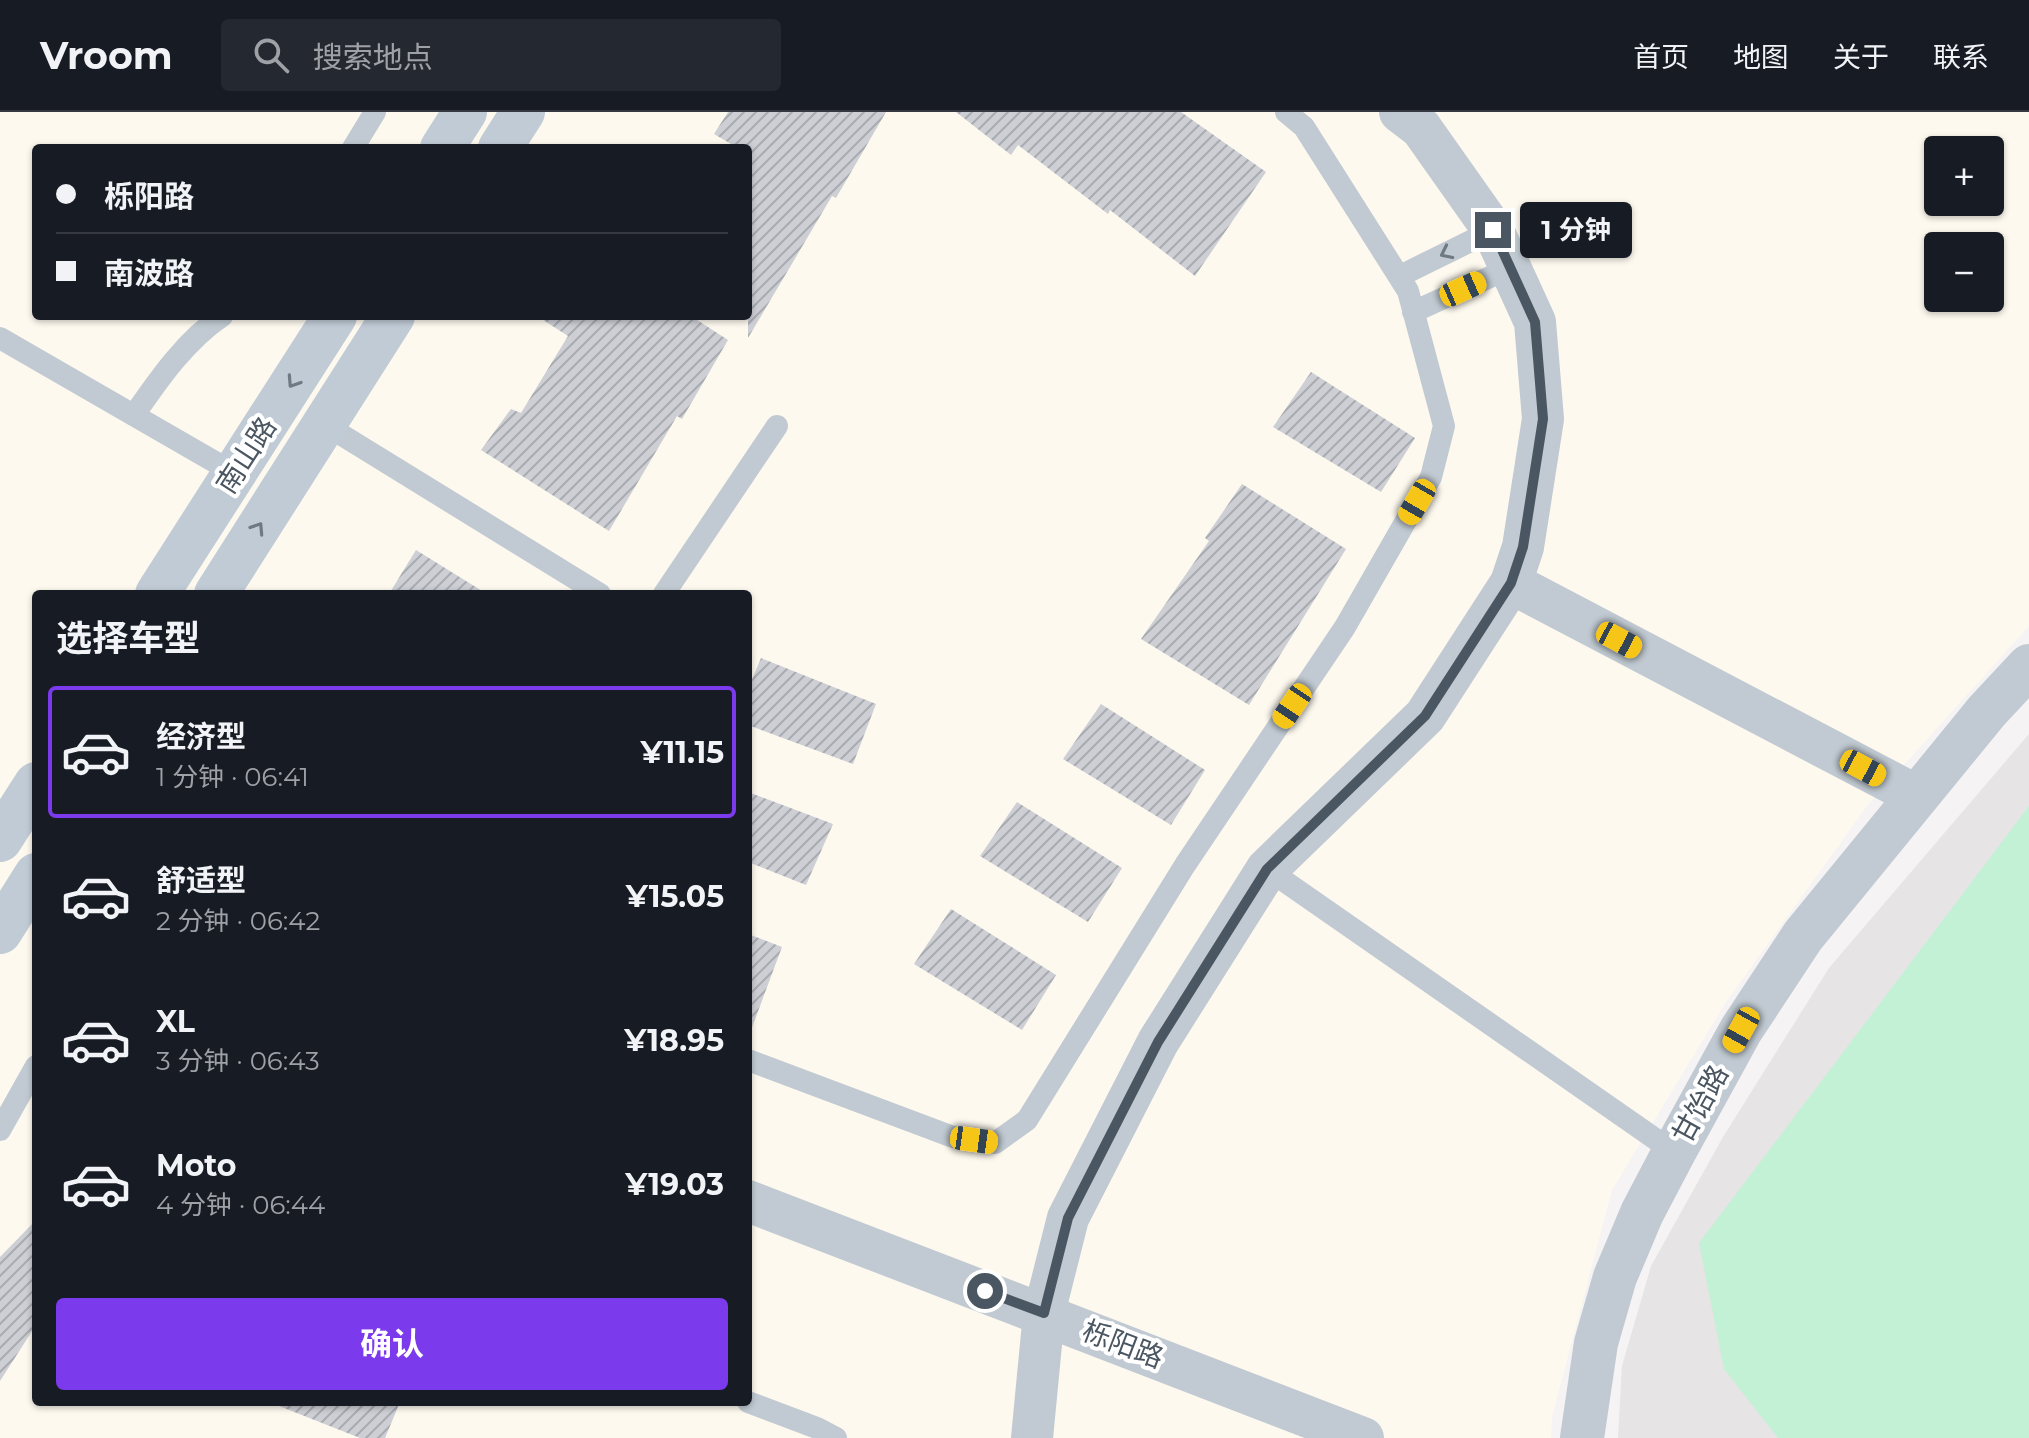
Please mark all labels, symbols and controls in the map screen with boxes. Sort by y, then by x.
search box [221,19,781,91]
text: Vroom [40,32,173,79]
icon: search [249,33,293,77]
text: 搜索地点 [313,39,433,76]
text: 首页 [1633,40,1689,74]
text: 地图 [1733,40,1789,74]
text: 关于 [1833,40,1889,74]
text: 联系 [1933,40,1989,74]
map controls [1924,136,2004,312]
button: + [1924,136,2004,216]
text: 栎阳路 [104,178,194,215]
callout: 1 分钟 [1521,202,1633,258]
route end [1475,212,1511,248]
text: 1 分钟 [1541,214,1611,246]
button: − [1924,232,2004,312]
one-way arrow [1440,244,1455,259]
text: 南波路 [104,255,194,292]
car [1436,268,1490,310]
one-way arrow [287,373,302,387]
street label: 南山路 [209,411,283,499]
car [1395,475,1439,529]
one-way arrow [248,522,263,537]
text: 选择车型 [56,616,200,660]
car [1592,618,1646,662]
car [1269,679,1315,733]
icon: car [60,716,132,788]
text: 经济型 [156,718,246,755]
text: ¥11.15 [641,734,724,771]
car [1836,746,1890,790]
text: 1 分钟 · 06:41 [156,761,309,793]
icon: car [60,860,132,932]
text: 舒适型 [156,862,246,899]
text: ¥15.05 [626,878,724,915]
text: 2 分钟 · 06:42 [156,905,320,937]
text: XL [156,1003,195,1040]
car [1719,1003,1763,1057]
icon: car [60,1004,132,1076]
text: ¥18.95 [624,1022,724,1059]
text: 3 分钟 · 06:43 [156,1045,320,1077]
street label: 甘饴路 [1665,1059,1735,1149]
car [949,1125,999,1155]
text: Moto [156,1147,237,1184]
icon: car [60,1148,132,1220]
text: ¥19.03 [625,1166,724,1203]
text: 4 分钟 · 06:44 [156,1189,325,1221]
route start [967,1273,1003,1309]
button: 确认 [56,1298,728,1390]
street label: 栎阳路 [1078,1313,1168,1375]

